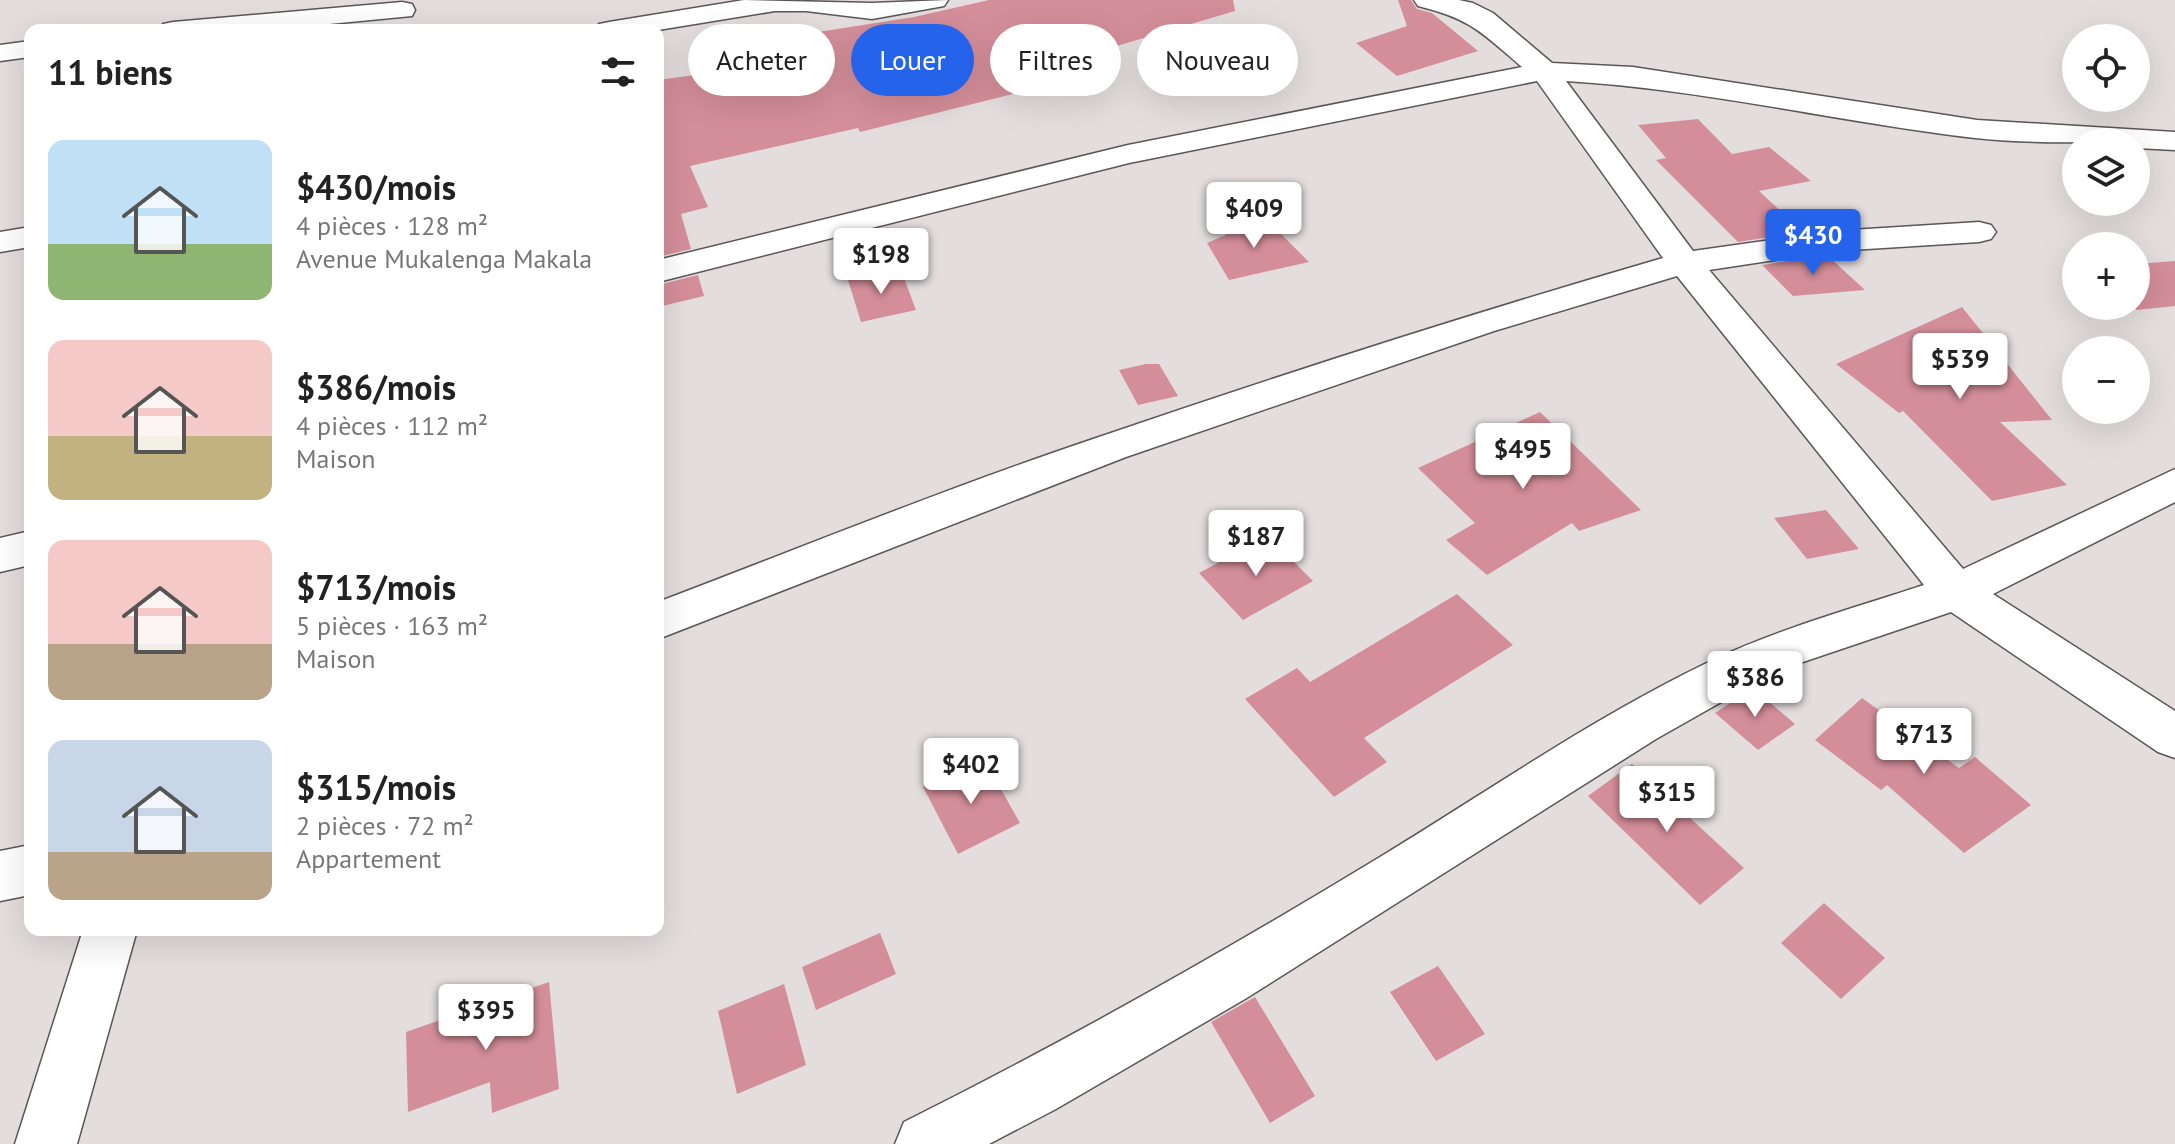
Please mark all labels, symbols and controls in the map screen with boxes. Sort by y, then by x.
chip: Acheter [688,24,835,96]
chip: Louer [851,24,974,96]
chip: Filtres [990,24,1121,96]
chip: Nouveau [1137,24,1298,96]
map controls [2062,24,2150,424]
button: locate [2062,24,2150,112]
text: 11 biens [48,50,173,94]
icon: filters [596,50,640,94]
button: layers [2062,128,2150,216]
text: $430/mois [296,165,456,209]
icon: home [112,172,208,268]
pin: $409 [1207,182,1301,250]
text: $409 [1225,191,1283,224]
text: 4 pièces · 128 m² [296,209,488,242]
pin: $430 [1766,209,1860,277]
text: $430 [1784,218,1842,251]
pin: $198 [834,228,928,296]
button: + [2062,232,2150,320]
text: $198 [852,237,910,270]
text: Avenue Mukalenga Makala [296,242,592,275]
pin: $539 [1913,333,2007,401]
button: − [2062,336,2150,424]
text: $539 [1931,342,1989,375]
text: $386/mois [296,365,456,409]
icon: home [112,372,208,468]
text: 4 pièces · 112 m² [296,409,488,442]
pin: $495 [1476,423,1570,491]
text: $495 [1494,432,1552,465]
text: Maison [296,442,376,475]
pin: $187 [1209,510,1303,578]
text: $187 [1227,519,1285,552]
text: $713/mois [296,565,456,609]
icon: home [112,572,208,668]
text: 5 pièces · 163 m² [296,609,488,642]
text: Maison [296,642,376,675]
pin: $386 [1708,651,1802,719]
text: $386 [1726,660,1784,693]
pin: $713 [1877,708,1971,776]
text: $713 [1895,717,1953,750]
pin: $402 [924,738,1018,806]
text: $402 [942,747,1000,780]
text: $315/mois [296,765,456,809]
pin: $315 [1620,766,1714,834]
icon: home [112,772,208,868]
text: $315 [1638,775,1696,808]
text: 2 pièces · 72 m² [296,809,474,842]
text: Appartement [296,842,441,875]
pin: $395 [439,984,533,1052]
text: $395 [457,993,515,1026]

